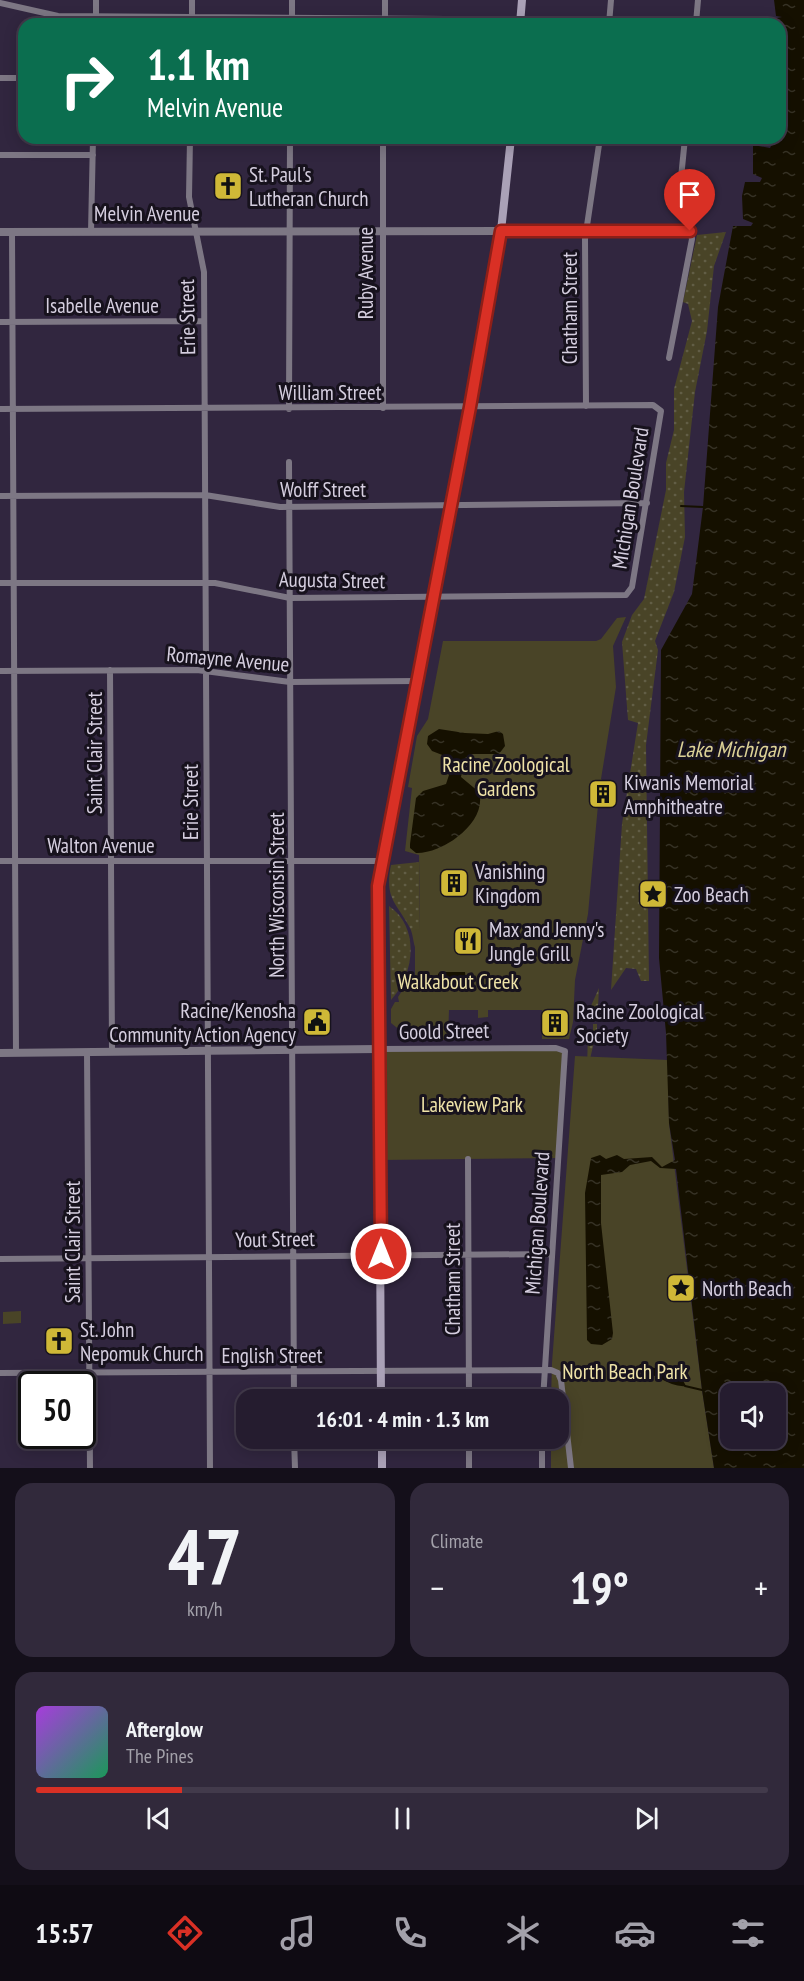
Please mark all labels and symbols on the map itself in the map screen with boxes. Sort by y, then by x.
place label: St. Paul's Lutheran Church [249,161,369,212]
pin [664,169,715,231]
church icon: St. Paul's Lutheran Church [212,170,244,202]
street label: Melvin Avenue [94,200,200,227]
street label: Ruby Avenue [352,227,379,319]
street label: Chatham Street [556,252,583,364]
street label: Erie Street [173,279,201,355]
street label: Isabelle Avenue [45,292,159,319]
street label: William Street [278,379,382,406]
street label: Michigan Boulevard [605,425,655,571]
street label: Wolff Street [280,476,366,503]
street label: Augusta Street [279,566,386,594]
street label: Romayne Avenue [165,640,291,678]
street label: Saint Clair Street [81,692,108,814]
water label: Lake Michigan [677,735,787,763]
park label: Racine Zoological Gardens [442,751,570,802]
street label: Erie Street [177,764,204,840]
place label: Kiwanis Memorial Amphitheatre [624,769,754,820]
building icon: Kiwanis Memorial Amphitheatre [587,778,619,810]
street label: North Wisconsin Street [263,812,290,978]
street label: Walton Avenue [47,832,155,859]
place label: Vanishing Kingdom [474,858,545,909]
building icon: Vanishing Kingdom [438,867,470,899]
place icon: Zoo Beach [637,878,669,910]
place label: Zoo Beach [674,881,749,908]
place label: Max and Jenny's Jungle Grill [488,916,604,967]
restaurant icon: Max and Jenny's Jungle Grill [452,925,484,957]
park label: Walkabout Creek [397,968,519,995]
place label: Racine/Kenosha Community Action Agency [109,997,296,1048]
place label: Racine Zoological Society [576,998,704,1049]
public building icon: Racine/Kenosha Community Action Agency [301,1006,333,1038]
building icon: Racine Zoological Society [539,1007,571,1039]
street label: Goold Street [399,1017,490,1045]
park label: Lakeview Park [421,1091,523,1118]
street label: Michigan Boulevard [519,1151,555,1295]
street label: Saint Clair Street [59,1181,86,1303]
position arrow [349,1222,413,1286]
street label: Chatham Street [439,1223,466,1335]
street label: Yout Street [235,1225,315,1253]
place icon: North Beach [665,1272,697,1304]
place label: North Beach [702,1275,792,1302]
place label: St. John Nepomuk Church [80,1316,204,1367]
church icon: St. John Nepomuk Church [43,1325,75,1357]
street label: English Street [221,1342,323,1369]
park label: North Beach Park [562,1358,688,1385]
speed limit sign: 50 [18,1371,96,1449]

